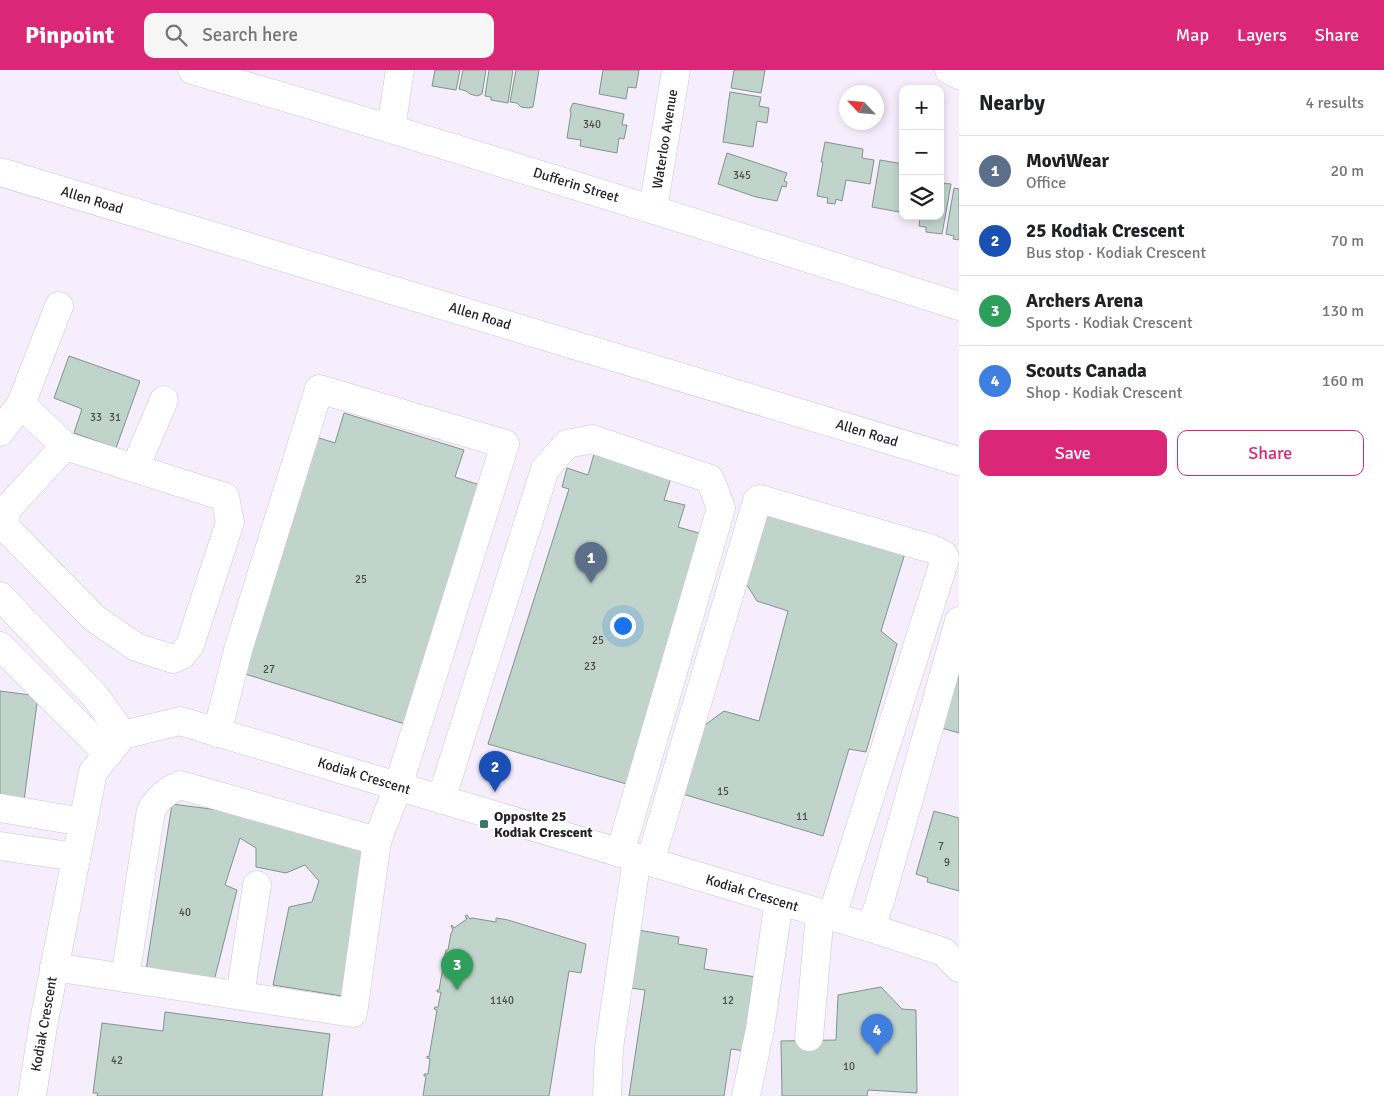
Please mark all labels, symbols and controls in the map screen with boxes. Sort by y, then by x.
search box [144,13,494,58]
text: Pinpoint [25,20,114,50]
icon: search [162,21,190,49]
text: Search here [202,23,298,47]
text: Map [1176,24,1209,46]
text: Layers [1237,24,1287,46]
text: Share [1315,24,1359,46]
north arrow [839,85,884,130]
map controls [899,85,944,220]
button: + [899,85,944,130]
street label: Waterloo Avenue [649,88,681,190]
text: Nearby [979,90,1045,116]
text: 4 results [1305,93,1364,113]
house number: 340 [583,118,601,131]
button: − [899,130,944,175]
text: MoviWear [1026,149,1109,173]
text: 1 [991,161,999,181]
text: 20 m [1330,161,1364,181]
street label: Dufferin Street [531,164,621,206]
house number: 345 [733,169,751,182]
text: Office [1026,173,1066,193]
button: layers [899,175,944,220]
street label: Allen Road [59,183,125,217]
text: 25 Kodiak Crescent [1026,219,1185,243]
text: 2 [991,231,999,251]
text: 70 m [1330,231,1364,251]
text: Bus stop · Kodiak Crescent [1026,243,1206,263]
text: Archers Arena [1026,289,1143,313]
street label: Allen Road [447,299,513,333]
text: 3 [991,301,999,321]
text: 130 m [1322,301,1364,321]
text: Sports · Kodiak Crescent [1026,313,1193,333]
text: Scouts Canada [1026,359,1147,383]
text: 4 [991,371,999,391]
text: 160 m [1322,371,1364,391]
text: Shop · Kodiak Crescent [1026,383,1182,403]
house number: 33 [90,411,102,424]
house number: 31 [109,411,121,424]
street label: Allen Road [834,416,900,450]
button: Save [979,430,1167,476]
button: Share [1177,430,1364,476]
pin: 1 [575,542,607,583]
house number: 25 [355,573,367,586]
your location [610,613,636,639]
house number: 25 [592,634,604,647]
house number: 23 [584,660,596,673]
house number: 27 [263,663,275,676]
pin: 2 [479,751,511,792]
street label: Kodiak Crescent [315,754,413,798]
house number: 15 [717,785,729,798]
place label: Opposite 25 Kodiak Crescent [494,808,593,841]
house number: 11 [796,810,808,823]
marker: Opposite 25 Kodiak Crescent [478,818,490,830]
house number: 7 [938,840,944,853]
house number: 9 [944,856,950,869]
street label: Kodiak Crescent [703,871,801,915]
house number: 40 [179,906,191,919]
pin: 3 [441,949,473,990]
street label: Kodiak Crescent [27,975,61,1073]
house number: 1140 [490,994,514,1007]
house number: 12 [722,994,734,1007]
pin: 4 [861,1014,893,1055]
house number: 42 [111,1054,123,1067]
house number: 10 [843,1060,855,1073]

